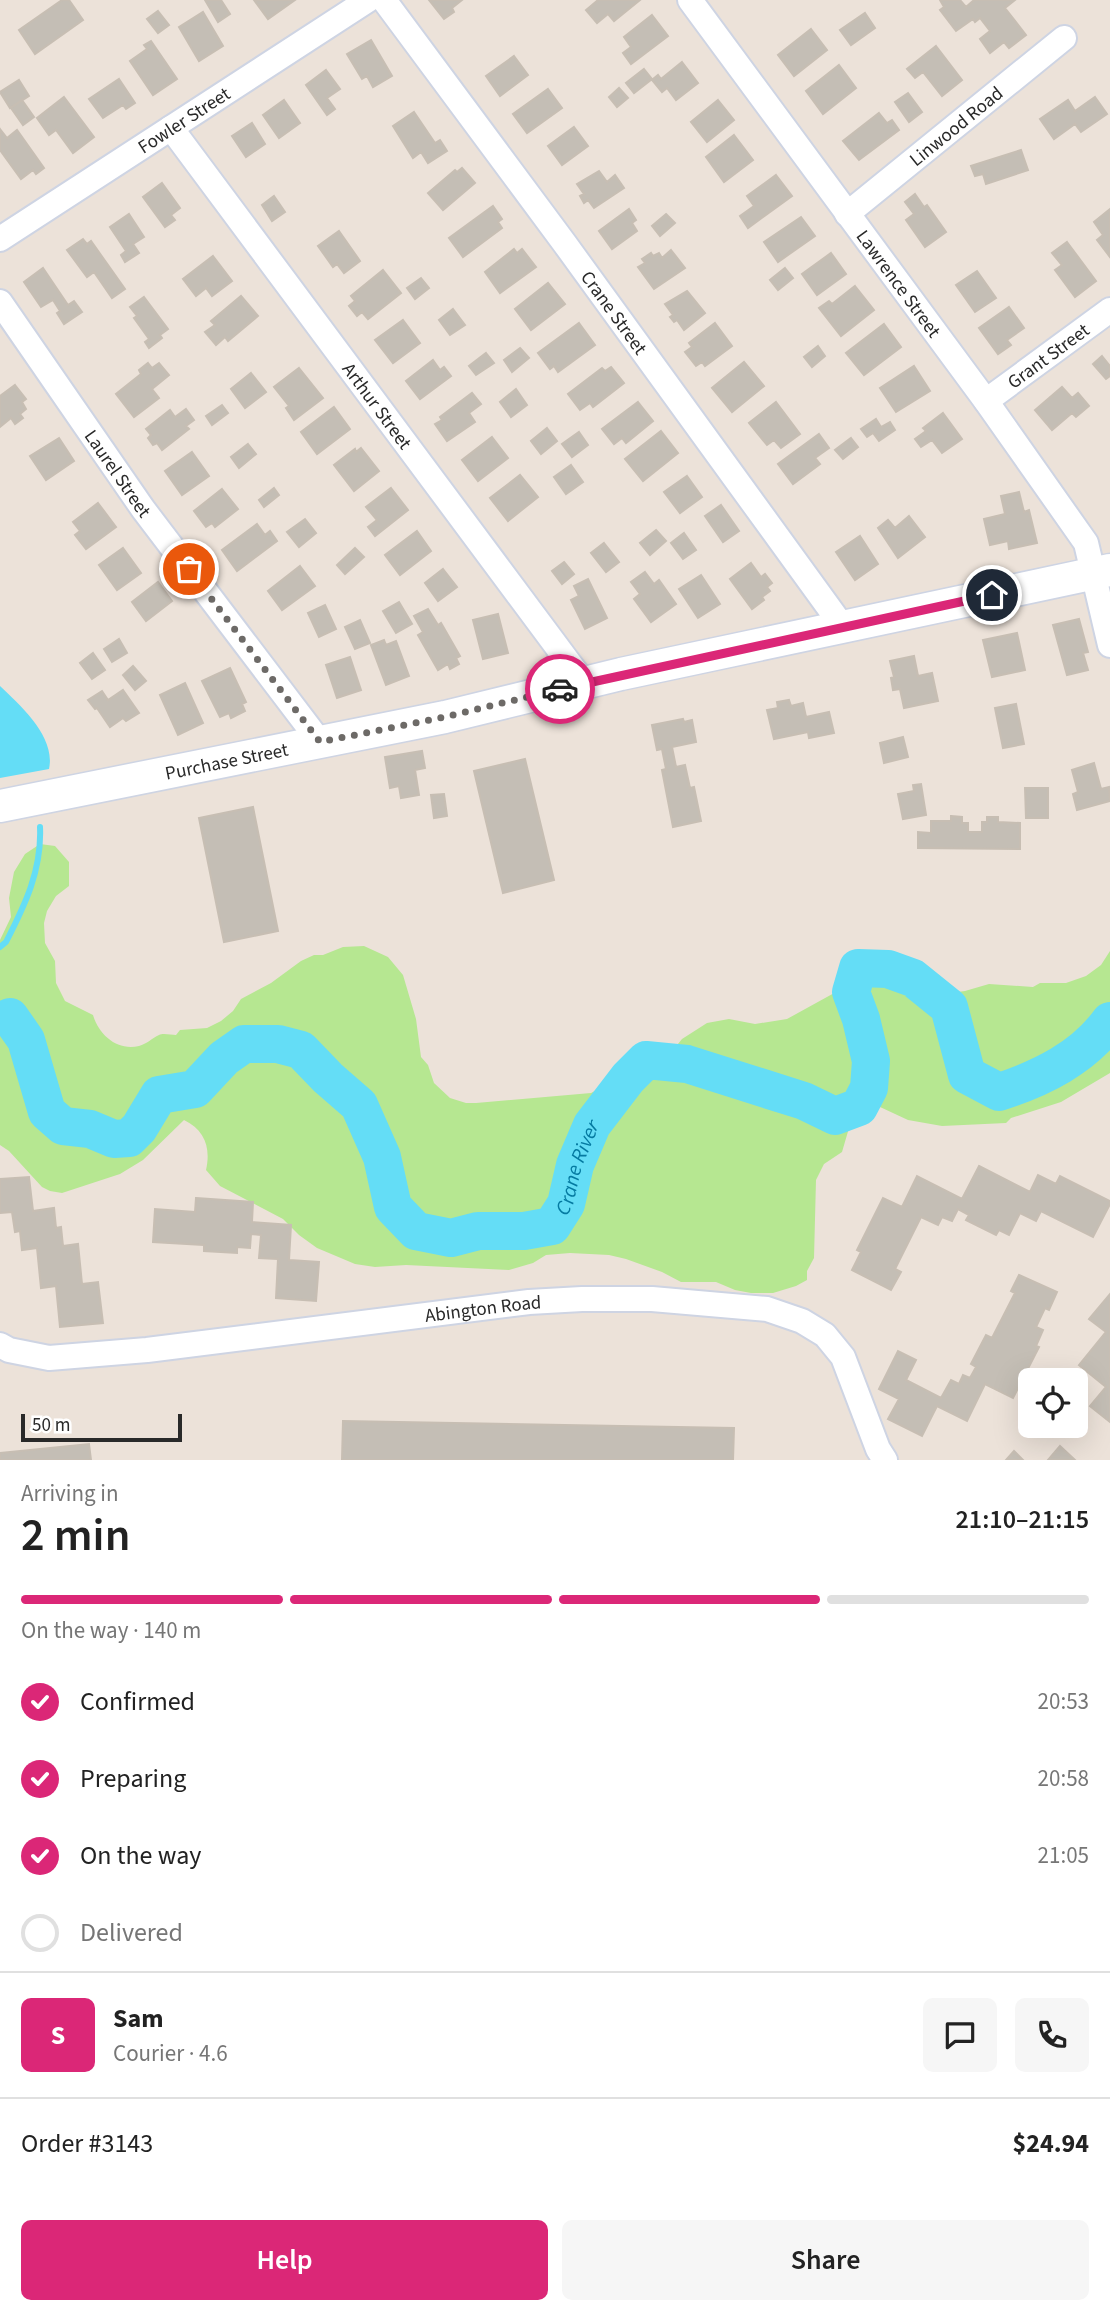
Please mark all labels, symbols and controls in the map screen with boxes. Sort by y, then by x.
street label: Fowler Street [133,81,237,161]
street label: Linwood Road [904,81,1009,173]
street label: Lawrence Street [849,225,947,344]
street label: Crane Street [574,265,653,361]
street label: Grant Street [1002,317,1096,396]
street label: Arthur Street [335,357,418,456]
street label: Laurel Street [77,425,157,524]
pin [159,539,219,599]
icon: bag [170,550,208,588]
pin [962,565,1022,625]
icon: home [973,576,1011,614]
courier [525,654,595,724]
icon: car [541,670,579,708]
street label: Purchase Street [163,737,291,788]
water label: Crane River [547,1112,607,1221]
street label: Abington Road [423,1289,542,1330]
map controls [1018,1368,1088,1438]
button: locate [1018,1368,1088,1438]
scale bar [21,1411,182,1443]
text: 50 m [32,1412,70,1439]
text: Arriving in [21,1477,119,1510]
text: 21:10–21:15 [956,1501,1089,1538]
text: 2 min [21,1503,130,1568]
text: On the way · 140 m [21,1614,201,1647]
icon: check [21,1683,59,1721]
text: Confirmed [80,1683,195,1720]
text: 20:53 [1038,1685,1089,1718]
icon: check [21,1760,59,1798]
text: Preparing [80,1760,186,1797]
text: 20:58 [1038,1762,1089,1795]
icon: check [21,1837,59,1875]
text: On the way [80,1837,201,1874]
text: 21:05 [1038,1839,1089,1872]
text: Delivered [80,1914,183,1951]
button: chat [923,1998,997,2072]
button: phone [1015,1998,1089,2072]
text: Sam [113,2000,163,2037]
text: S [51,2017,65,2054]
text: Courier · 4.6 [113,2037,228,2070]
text: Order #3143 [21,2125,153,2162]
text: $24.94 [1013,2125,1089,2162]
button: Help [21,2220,548,2300]
button: Share [562,2220,1089,2300]

